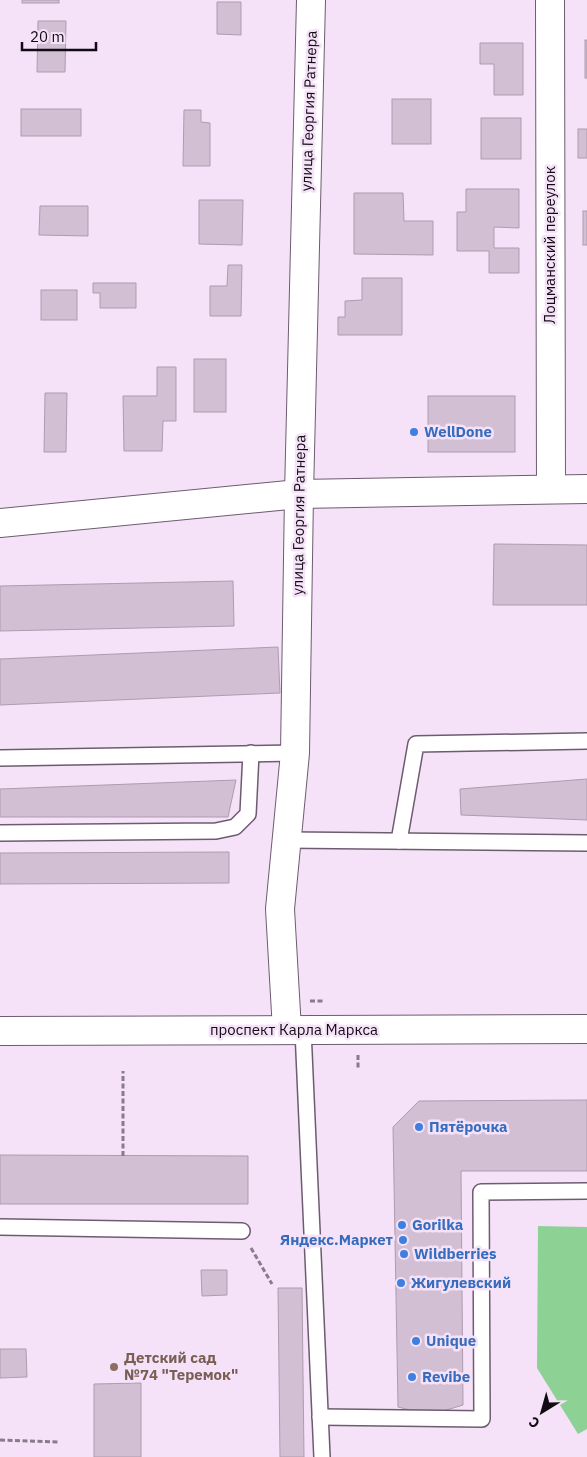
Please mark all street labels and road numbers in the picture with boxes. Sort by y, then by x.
street label: улица Георгия Ратнера [296,30,321,192]
street label: Лоцманский переулок [540,166,559,324]
street label: улица Георгия Ратнера [288,434,309,596]
street label: проспект Карла Маркса [210,1020,378,1039]

